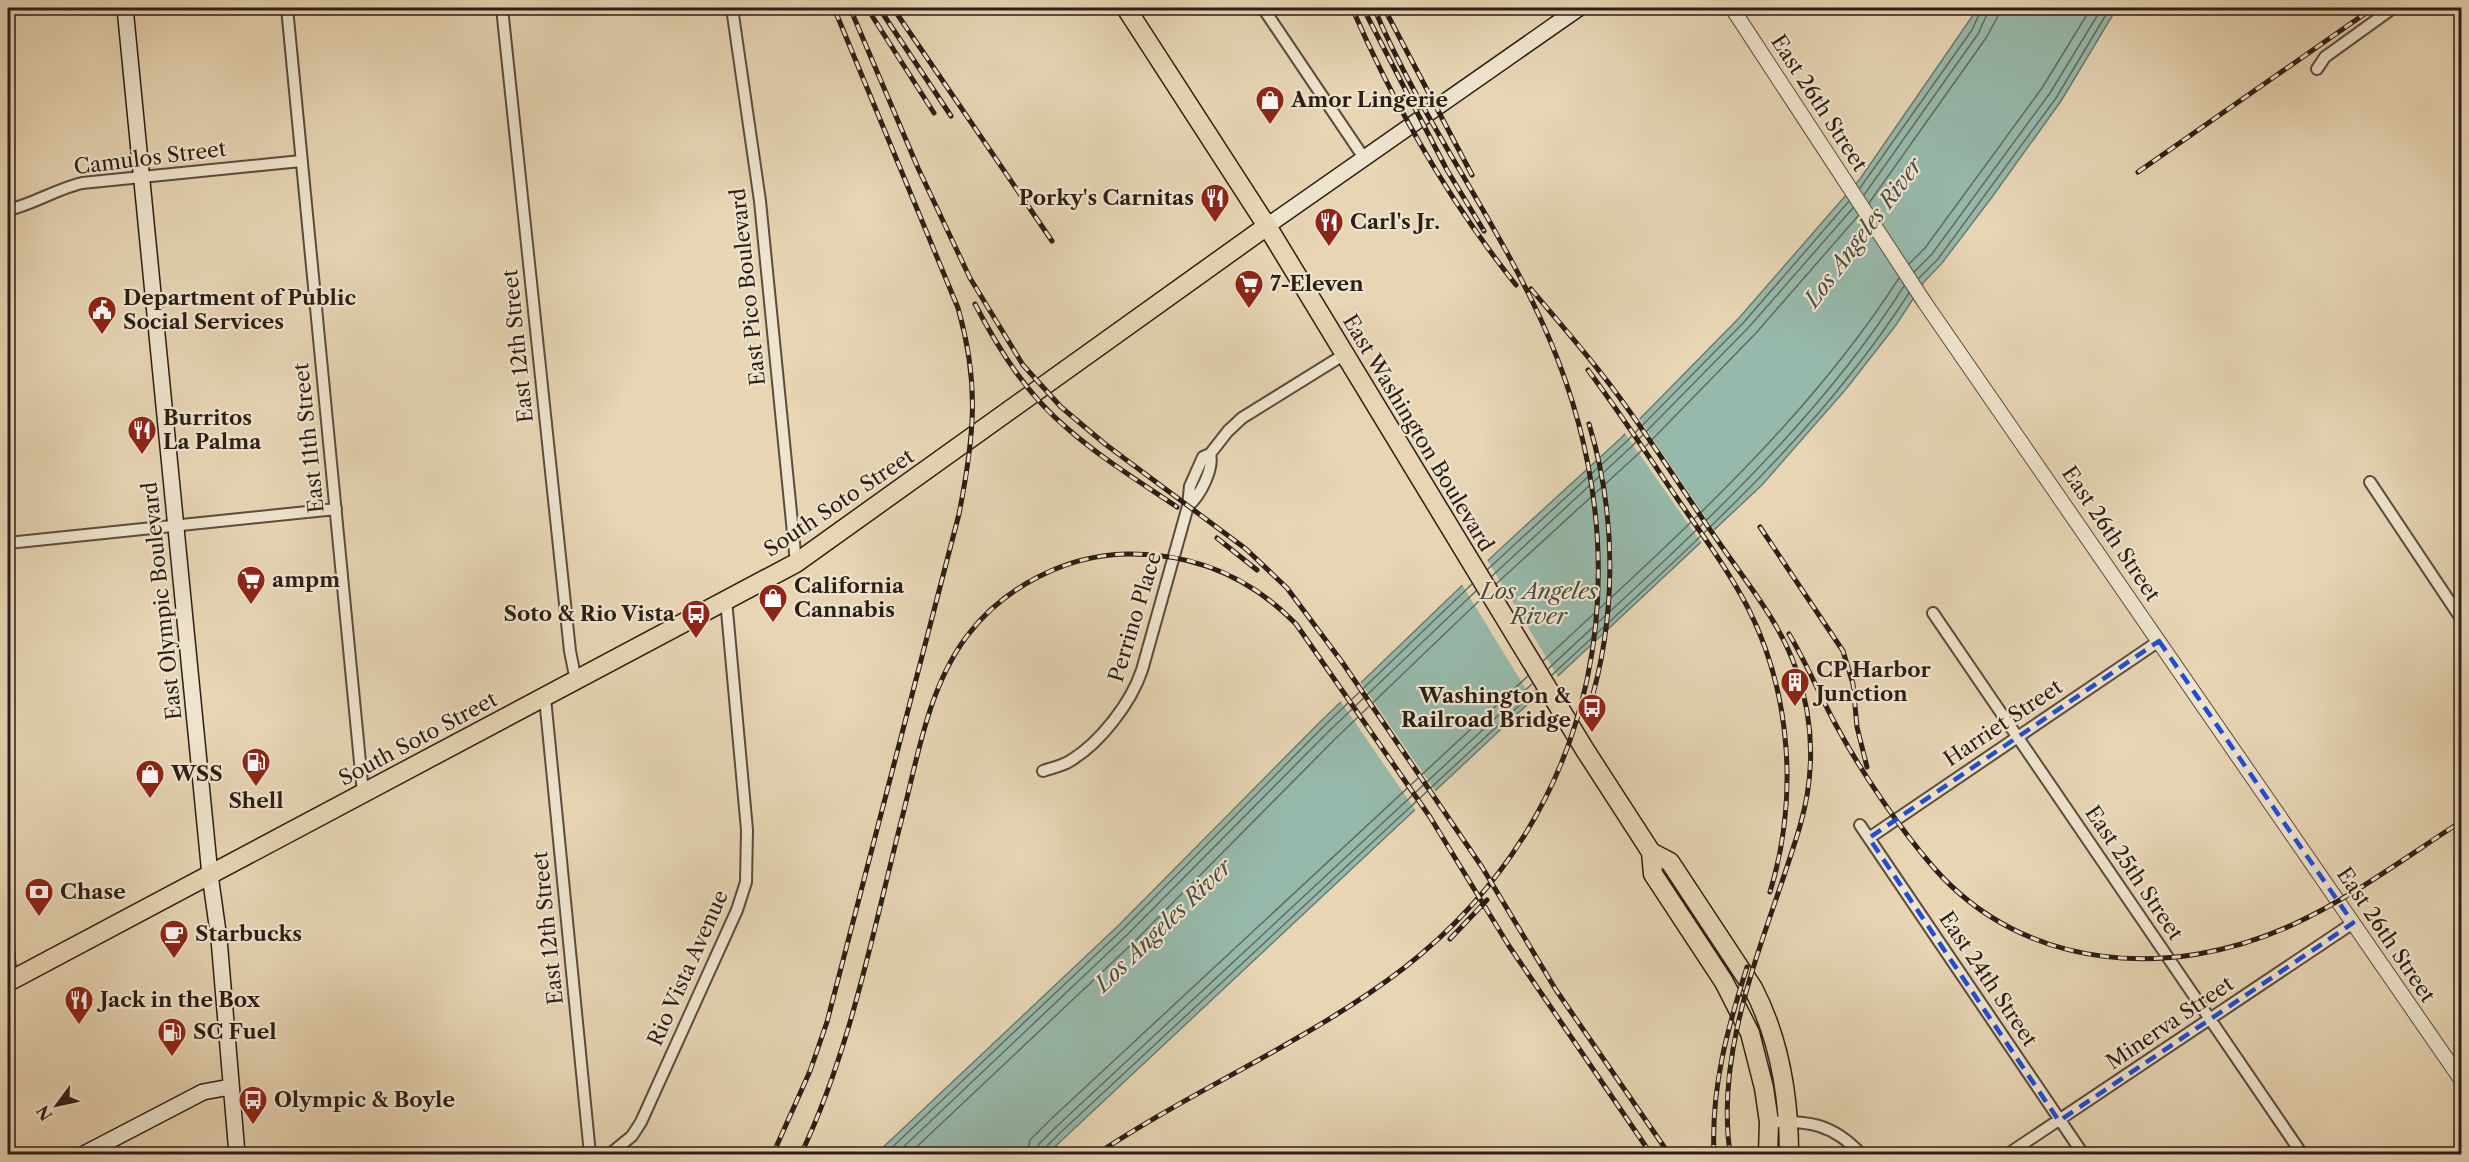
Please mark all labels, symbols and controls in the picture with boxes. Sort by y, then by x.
street label: East 26th Street [1766,30,1873,176]
shop icon: Amor Lingerie [1254,84,1286,126]
place label: Amor Lingerie [1290,87,1448,112]
street label: Camulos Street [72,136,228,179]
water label: Los Angeles River [1797,151,1929,314]
restaurant icon: Porky's Carnitas [1199,182,1231,224]
place label: Porky's Carnitas [1019,185,1194,210]
street label: East Pico Boulevard [725,187,770,387]
restaurant icon: Carl's Jr. [1313,206,1345,248]
place label: Carl's Jr. [1350,209,1440,234]
street label: East 12th Street [497,268,538,424]
supermarket icon: 7-Eleven [1233,268,1265,310]
place label: 7-Eleven [1270,271,1364,296]
place label: Department of Public Social Services [123,285,356,334]
public building icon: Department of Public Social Services [86,294,118,336]
street label: East Washington Boulevard [1338,310,1499,556]
street label: East 11th Street [288,361,329,514]
place label: Burritos La Palma [163,405,262,454]
restaurant icon: Burritos La Palma [126,414,158,456]
street label: South Soto Street [759,443,919,562]
street label: East 26th Street [2057,461,2166,607]
street label: East Olympic Boulevard [137,480,186,721]
street label: Perrino Place [1103,549,1166,685]
supermarket icon: ampm [235,564,267,606]
place label: ampm [272,567,340,592]
place label: California Cannabis [794,573,905,622]
water label: Los Angeles River [1478,578,1598,630]
shop icon: California Cannabis [757,582,789,624]
bus stop icon: Soto & Rio Vista [680,598,712,640]
place label: Soto & Rio Vista [504,601,676,626]
place label: CP Harbor Junction [1812,657,1931,706]
building icon: CP Harbor Junction [1779,666,1811,708]
street label: Harriet Street [1939,674,2067,771]
place label: Washington & Railroad Bridge [1401,683,1572,732]
street label: South Soto Street [334,686,502,791]
bus stop icon: Washington & Railroad Bridge [1576,692,1608,734]
fuel station icon: Shell [240,746,272,788]
shop icon: WSS [134,758,166,800]
place label: WSS [170,761,223,786]
place label: Shell [228,788,284,813]
street label: East 25th Street [2080,801,2189,945]
street label: East 12th Street [527,850,568,1006]
water label: Los Angeles River [1088,852,1239,999]
street label: East 26th Street [2332,862,2441,1008]
bank icon: Chase [23,876,55,918]
place label: Chase [60,879,126,904]
street label: Rio Vista Avenue [642,886,733,1049]
street label: East 24th Street [1934,906,2043,1051]
cafe icon: Starbucks [158,918,190,960]
place label: Starbucks [195,921,302,946]
street label: Minerva Street [2101,971,2239,1074]
restaurant icon: Jack in the Box [63,984,95,1026]
place label: Jack in the Box [96,987,261,1012]
fuel station icon: SC Fuel [156,1016,188,1058]
place label: SC Fuel [193,1019,277,1044]
north arrow [27,1075,87,1135]
bus stop icon: Olympic & Boyle [237,1084,269,1126]
place label: Olympic & Boyle [274,1087,455,1112]
text: N [32,1102,57,1124]

